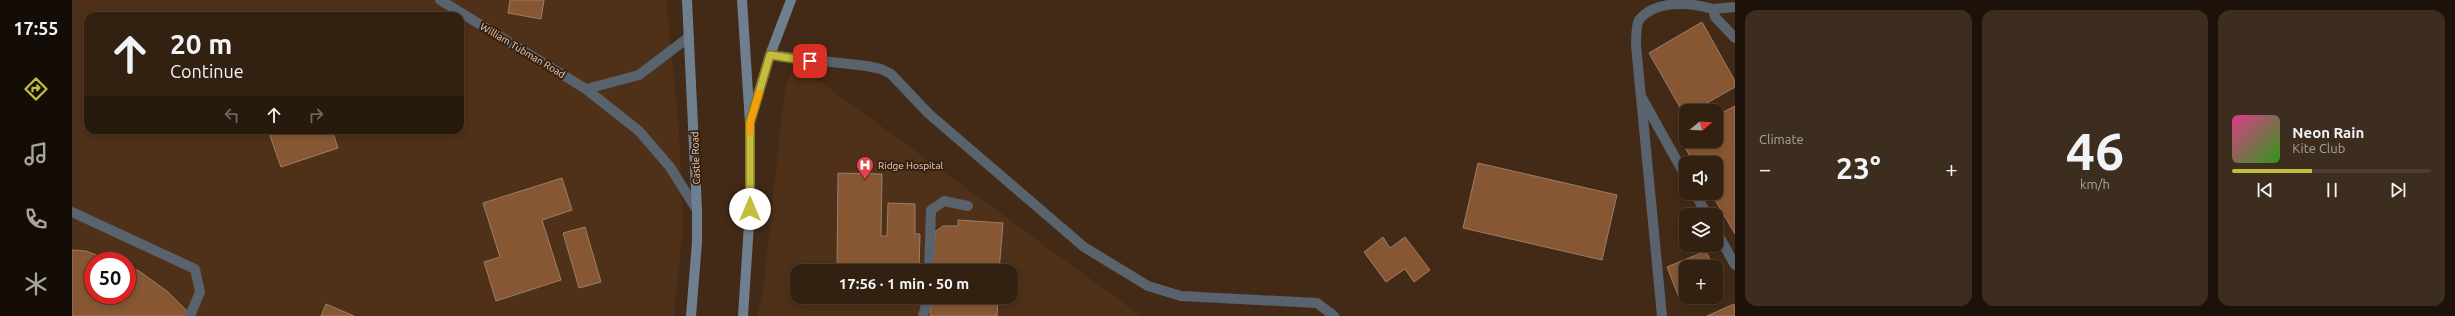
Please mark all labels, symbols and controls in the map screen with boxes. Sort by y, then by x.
text: 17:55 [13,18,59,38]
street label: William Tubman Road [478,21,567,80]
icon: ahead [104,28,156,80]
text: 20 m [170,28,232,59]
pin [793,44,827,78]
icon: arrive [799,50,821,72]
text: Continue [170,61,244,81]
icon: directions [22,75,50,103]
icon: left [221,104,243,126]
icon: ahead [263,104,285,126]
icon: right [305,104,327,126]
north arrow [1679,104,1723,148]
map controls [1679,104,1723,304]
text: 46 [2066,122,2124,180]
text: Neon Rain [2292,124,2364,141]
street label: Castle Road [689,131,702,185]
text: Climate [1759,132,1804,146]
icon: music [22,140,50,168]
text: Kite Club [2292,141,2345,155]
text: 23° [1836,151,1881,185]
hospital icon: Ridge Hospital [855,155,875,180]
button: sound [1679,156,1723,200]
text: − [1759,156,1771,181]
text: + [1945,156,1958,181]
place label: Ridge Hospital [878,160,944,171]
text: km/h [2080,177,2110,191]
icon: previous [2254,179,2276,201]
icon: pause [2321,179,2343,201]
icon: next [2387,179,2409,201]
position arrow [729,188,771,230]
icon: phone [22,205,50,233]
button: layers [1679,208,1723,252]
speed limit sign: 50 [84,252,136,304]
button: + [1679,260,1723,304]
icon: climate [22,270,50,298]
text: 17:56 · 1 min · 50 m [839,275,969,292]

